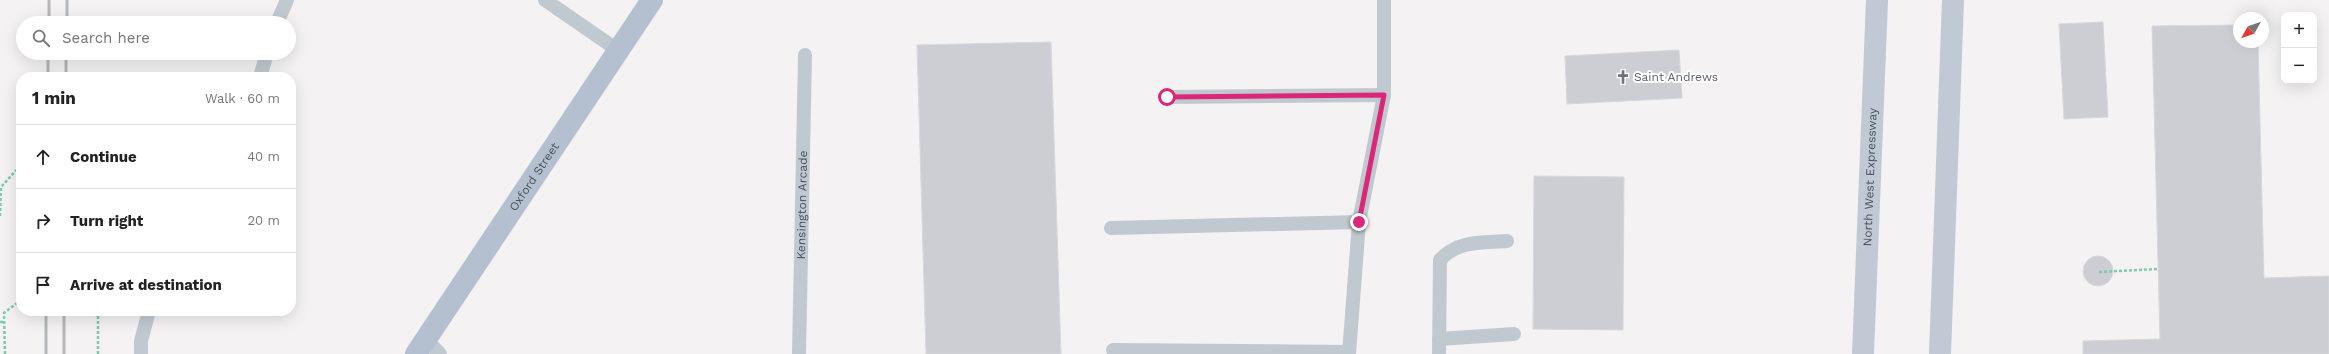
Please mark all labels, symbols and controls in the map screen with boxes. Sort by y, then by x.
north arrow [2233,12,2269,48]
map controls [2281,12,2317,84]
button: + [2281,12,2317,48]
search box [16,16,296,60]
icon: search [30,27,52,49]
text: Search here [62,29,150,47]
button: − [2281,48,2317,84]
church icon: Saint Andrews [1615,69,1631,85]
place label: Saint Andrews [1634,70,1718,84]
text: 1 min [32,88,76,108]
route start [1158,88,1176,106]
text: Walk · 60 m [205,91,280,106]
street label: North West Expressway [1860,107,1880,247]
street label: Oxford Street [506,140,562,214]
icon: ahead [32,146,54,168]
text: Continue [70,148,137,166]
text: 40 m [247,149,280,164]
street label: Kensington Arcade [794,150,810,260]
icon: right [32,210,54,232]
text: Turn right [70,212,143,230]
text: 20 m [248,213,280,228]
route end [1350,213,1368,231]
icon: arrive [32,274,54,296]
text: Arrive at destination [70,276,222,294]

